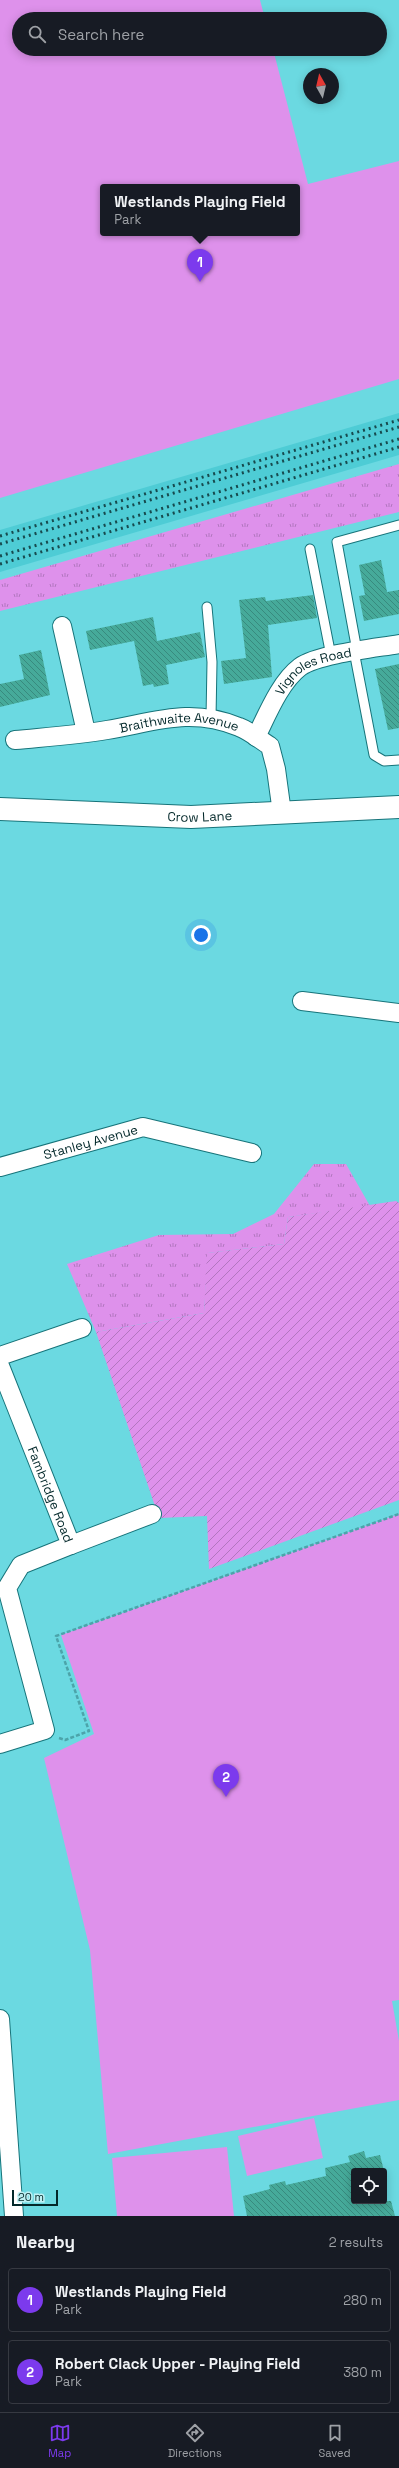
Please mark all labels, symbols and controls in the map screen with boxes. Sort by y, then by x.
search box [12,12,387,56]
icon: search [26,23,48,45]
text: Search here [58,25,144,44]
north arrow [303,68,339,104]
popup [100,184,300,236]
text: Westlands Playing Field [114,192,286,211]
text: Park [114,211,141,228]
pin: 1 [187,249,213,282]
street label: Vignoles Road [271,644,353,698]
street label: Braithwaite Avenue [118,709,242,737]
street label: Crow Lane [167,807,233,826]
your location [191,925,211,945]
street label: Stanley Avenue [41,1121,140,1163]
street label: Fambridge Road [24,1444,77,1545]
pin: 2 [213,1764,239,1797]
map controls [351,2168,387,2204]
button: locate [351,2168,387,2204]
scale bar [12,2188,58,2207]
text: 20 m [18,2190,44,2204]
text: Nearby [16,2231,75,2253]
text: 2 results [329,2234,383,2251]
text: Westlands Playing Field [55,2282,226,2301]
text: 1 [27,2292,33,2309]
text: 280 m [343,2292,382,2309]
text: Park [55,2301,82,2318]
text: Robert Clack Upper - Playing Field [55,2354,300,2373]
text: 2 [26,2364,34,2381]
text: 380 m [343,2364,382,2381]
text: Park [55,2373,82,2390]
tab: Map [48,2422,71,2460]
tab: Directions [168,2422,222,2460]
tab: Saved [319,2422,351,2460]

